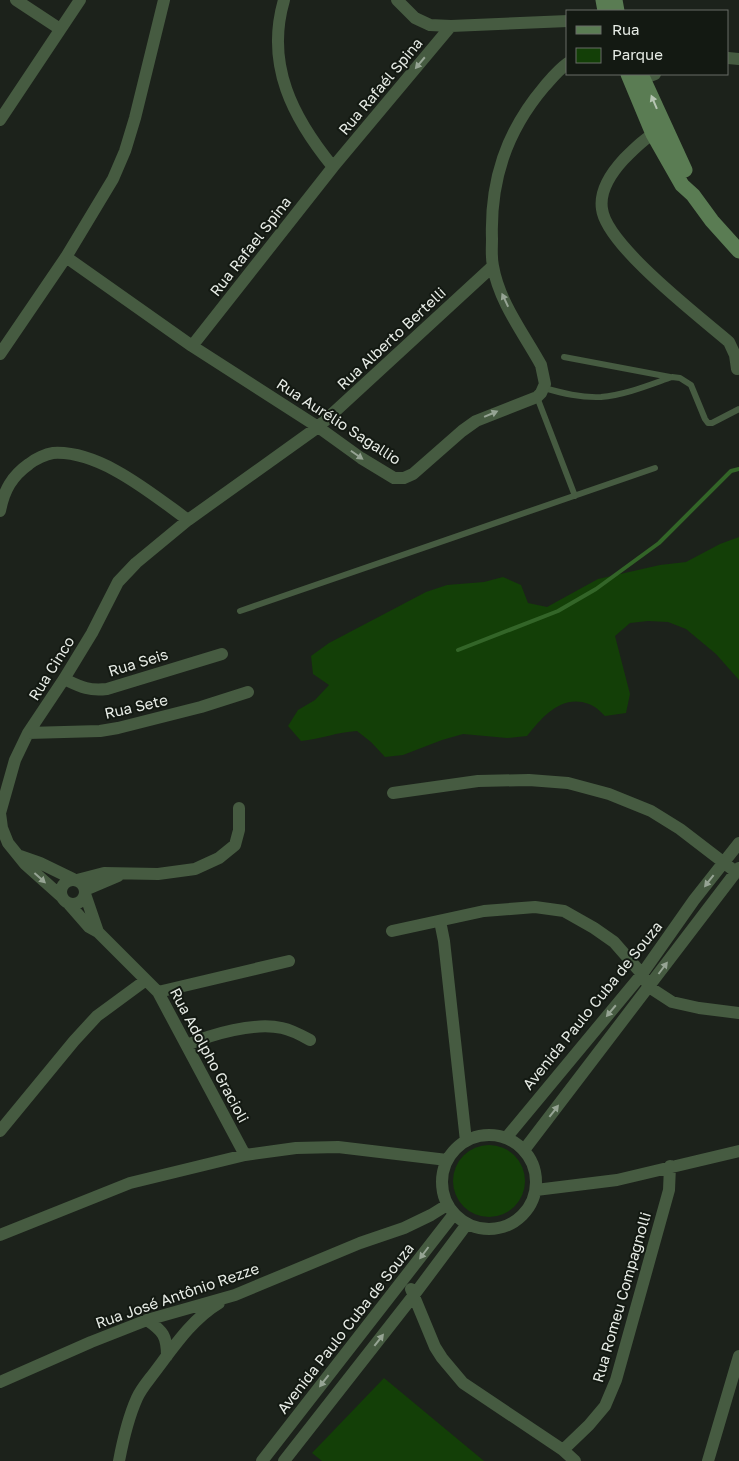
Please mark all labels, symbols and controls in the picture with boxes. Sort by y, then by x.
legend [566,10,729,75]
text: Rua [612,20,639,38]
street label: Rua Rafaél Spina [334,34,426,138]
text: Parque [612,45,663,63]
one-way arrow [414,57,426,69]
one-way arrow [649,95,657,109]
street label: Rua Rafael Spina [206,193,294,299]
street label: Rua Alberto Bertelli [333,283,449,393]
one-way arrow [500,293,508,307]
street label: Rua Aurélio Sagallio [274,374,404,468]
one-way arrow [484,410,499,418]
one-way arrow [351,450,364,460]
street label: Rua Cinco [24,633,78,703]
street label: Rua Seis [106,644,170,680]
street label: Rua Sete [103,690,170,722]
one-way arrow [33,872,45,884]
one-way arrow [703,875,714,888]
street label: Avenida Paulo Cuba de Souza [518,917,666,1093]
one-way arrow [658,962,669,975]
street label: Rua Adolpho Gracioli [167,985,253,1125]
one-way arrow [606,1005,617,1017]
one-way arrow [549,1104,559,1118]
street label: Rua Romeu Compagnolli [588,1210,654,1384]
street label: Avenida Paulo Cuba de Souza [273,1239,417,1417]
one-way arrow [419,1246,429,1260]
street label: Rua José Antônio Rezze [93,1258,261,1332]
one-way arrow [374,1333,384,1347]
one-way arrow [319,1374,330,1387]

